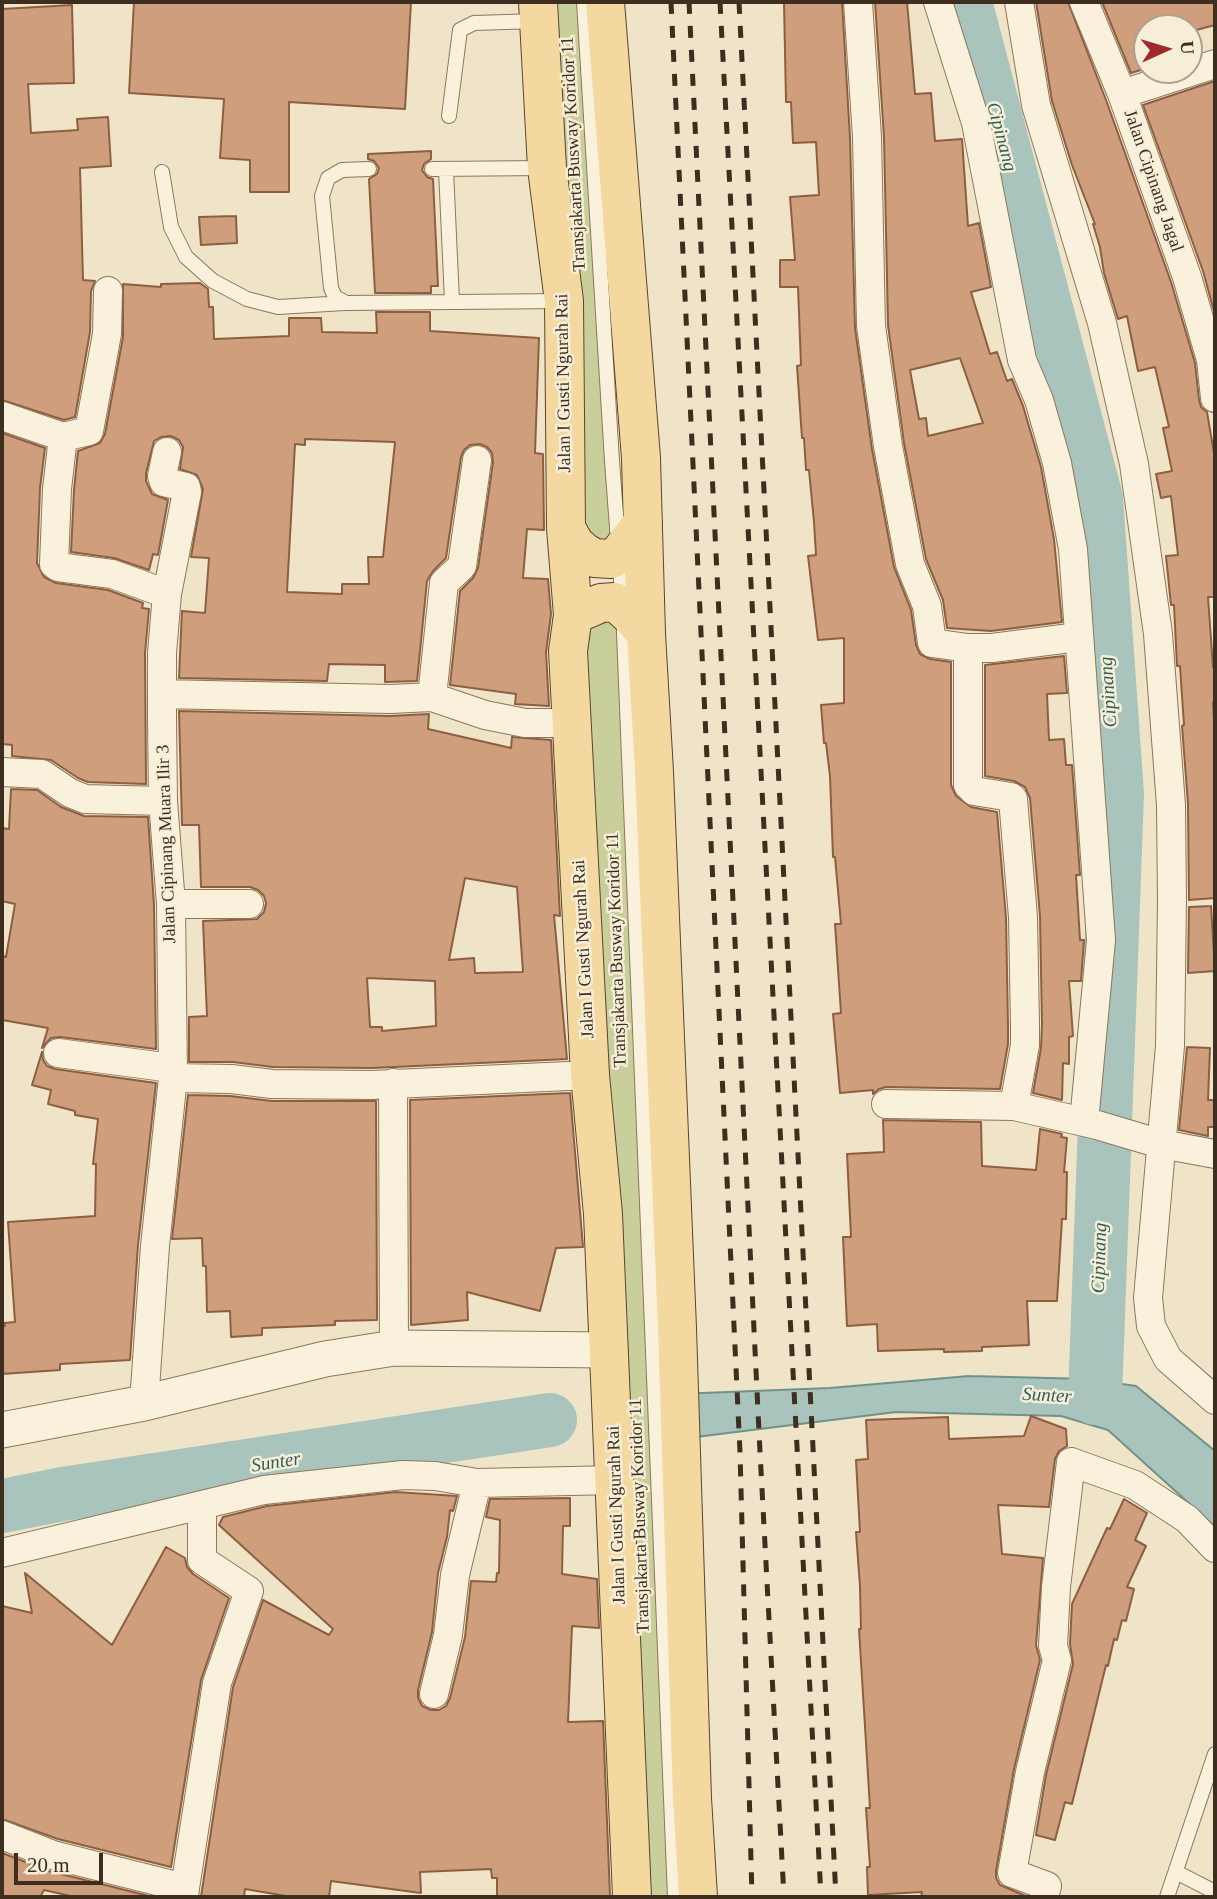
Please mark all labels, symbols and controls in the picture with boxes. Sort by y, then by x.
north arrow [1133,14,1203,84]
street label: Transjakarta Busway Koridor 11 [557,36,591,272]
text: U [1176,40,1198,55]
water label: Cipinang [981,100,1021,174]
street label: Jalan Cipinang Jagal [1119,107,1187,255]
street label: Jalan I Gusti Ngurah Rai [552,293,576,473]
water label: Cipinang [1095,656,1123,728]
street label: Jalan Cipinang Muara Ilir 3 [153,744,181,944]
street label: Transjakarta Busway Koridor 11 [602,832,632,1068]
street label: Jalan I Gusti Ngurah Rai [569,859,599,1039]
water label: Cipinang [1087,1222,1113,1294]
water label: Sunter [1022,1383,1072,1409]
street label: Transjakarta Busway Koridor 11 [625,1398,655,1634]
street label: Jalan I Gusti Ngurah Rai [603,1425,631,1605]
water label: Sunter [250,1448,302,1478]
scale bar [18,1840,107,1884]
text: 20 m [27,1853,70,1877]

